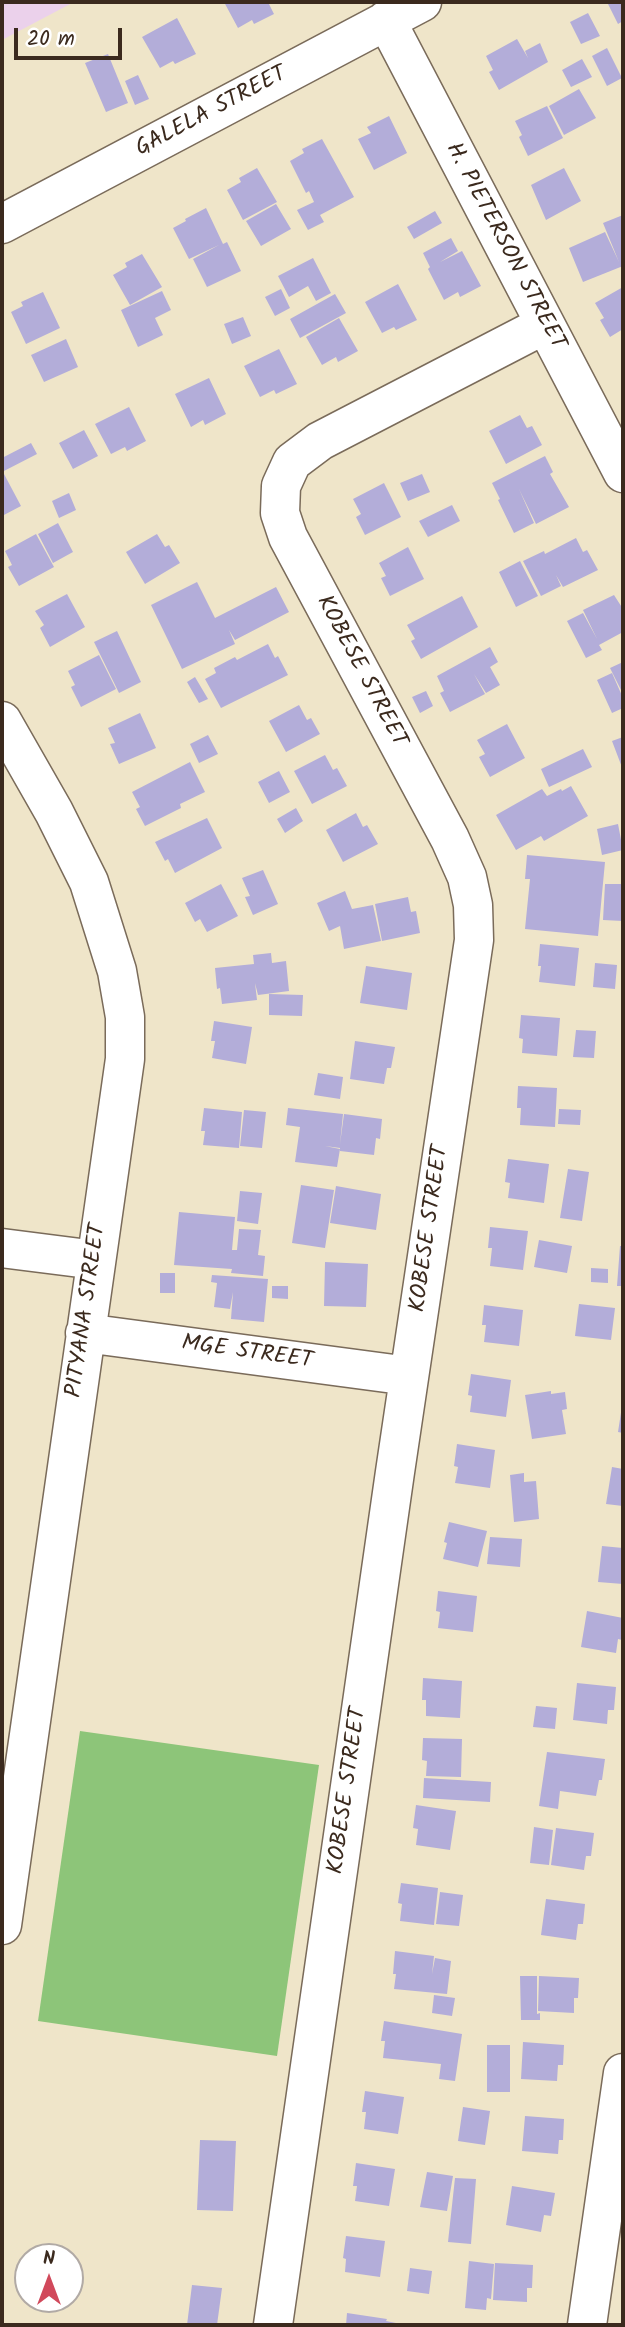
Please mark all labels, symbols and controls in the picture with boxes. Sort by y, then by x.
scale bar [18,14,126,58]
text: 20 m [27,23,75,56]
street label: GALELA STREET [132,62,292,164]
street label: H. PIETERSON STREET [438,139,570,355]
street label: KOBESE STREET [308,591,412,753]
street label: KOBESE STREET [406,1144,456,1314]
street label: PITYANA STREET [62,1222,114,1400]
street label: MGE STREET [180,1331,314,1377]
street label: KOBESE STREET [324,1706,374,1876]
north arrow [14,2243,84,2313]
text: N [43,2244,55,2274]

